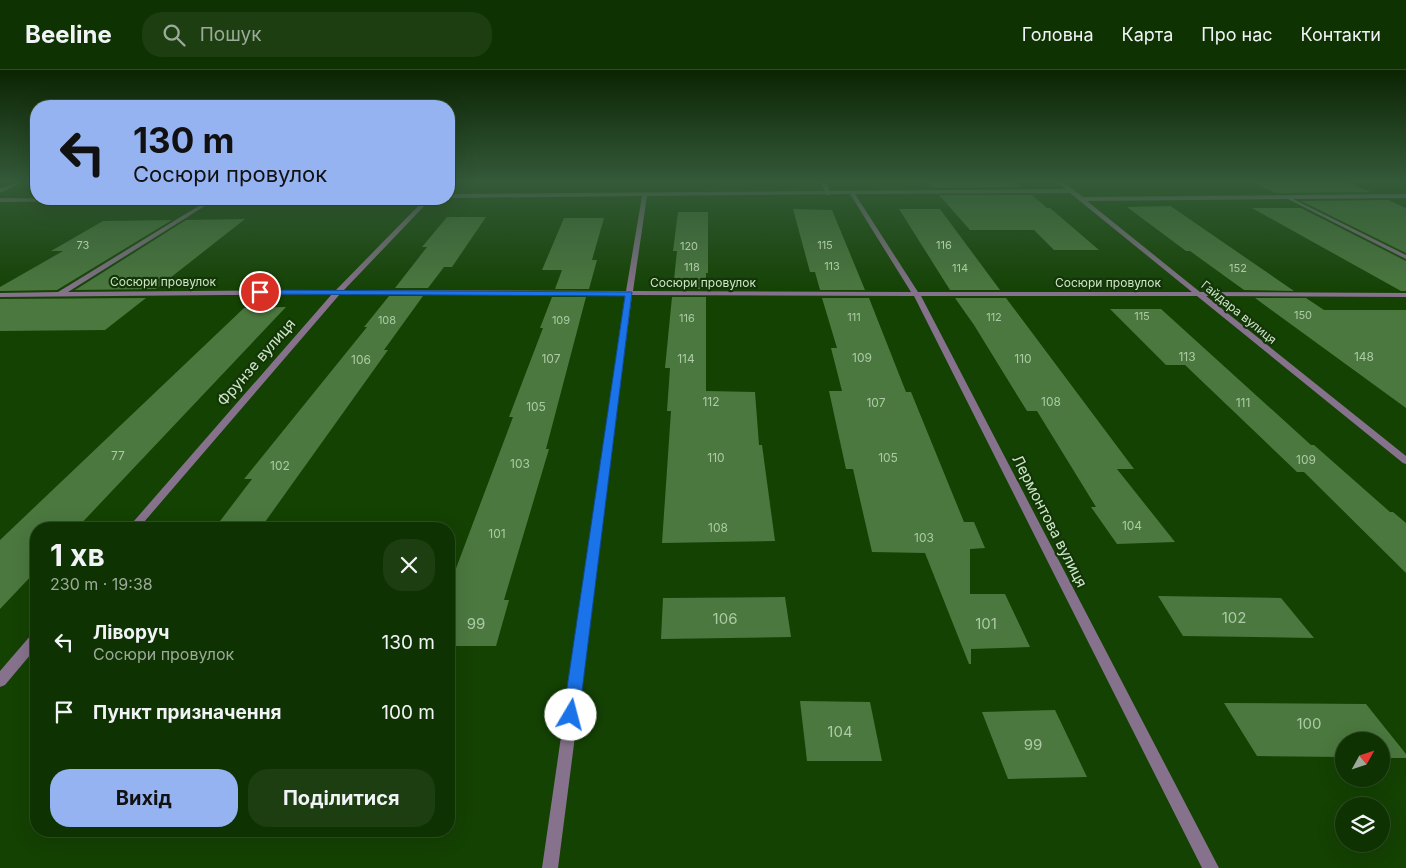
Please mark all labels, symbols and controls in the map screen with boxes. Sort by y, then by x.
search box [142,12,492,57]
text: Beeline [25,20,112,49]
icon: search [160,21,188,49]
text: Пошук [200,23,262,46]
text: Головна [1022,24,1094,45]
text: Карта [1122,24,1173,45]
text: Про нас [1201,24,1273,45]
text: Контакти [1301,24,1381,45]
text: 130 m [133,119,235,161]
icon: left [50,120,115,185]
text: Сосюри провулок [133,161,327,187]
house number: 73 [77,238,90,252]
house number: 115 [817,238,833,252]
house number: 116 [936,238,952,252]
house number: 120 [680,239,698,253]
house number: 113 [824,259,840,273]
house number: 118 [684,260,700,274]
house number: 114 [952,261,968,275]
house number: 152 [1229,261,1247,275]
pin [239,271,281,313]
street label: Сосюри провулок [110,274,216,289]
street label: Сосюри провулок [650,275,756,290]
street label: Сосюри провулок [1055,275,1161,290]
street label: Гайдара вулиця [1198,277,1280,347]
icon: arrive [246,278,274,306]
house number: 150 [1294,308,1312,322]
house number: 115 [1134,309,1150,323]
house number: 111 [847,310,861,324]
house number: 112 [986,310,1002,324]
house number: 116 [679,311,695,325]
house number: 108 [378,313,396,327]
house number: 109 [552,313,570,327]
street label: Фрунзе вулиця [213,314,299,410]
house number: 113 [1178,349,1196,364]
house number: 148 [1354,349,1374,364]
house number: 109 [852,350,872,365]
house number: 107 [541,351,561,366]
house number: 114 [677,351,695,366]
house number: 110 [1014,351,1032,366]
house number: 106 [351,352,371,367]
house number: 112 [702,394,720,409]
house number: 108 [1041,394,1061,409]
house number: 107 [866,395,886,410]
house number: 111 [1236,395,1250,410]
house number: 105 [526,399,546,414]
house number: 77 [111,448,125,463]
house number: 110 [707,450,725,465]
house number: 105 [878,450,898,465]
street label: Лермонтова вулиця [1008,451,1092,591]
house number: 109 [1296,452,1316,467]
house number: 103 [510,456,530,471]
house number: 102 [270,458,290,473]
house number: 104 [1122,518,1142,533]
house number: 108 [708,520,728,535]
house number: 101 [488,526,506,541]
house number: 103 [914,530,934,545]
text: 1 хв [50,537,105,573]
button: close [383,539,435,591]
text: 230 m · 19:38 [50,574,153,594]
house number: 102 [1222,608,1246,627]
house number: 106 [713,609,737,628]
house number: 99 [467,614,485,633]
house number: 101 [975,614,997,633]
text: Ліворуч [93,621,169,644]
icon: left [50,628,78,656]
text: 130 m [382,631,435,654]
text: Сосюри провулок [93,644,234,664]
position arrow [544,688,596,740]
icon: arrive [50,698,78,726]
text: Пункт призначення [93,701,281,724]
text: 100 m [381,701,435,724]
house number: 100 [1296,714,1322,733]
house number: 104 [827,722,853,741]
north arrow [1335,732,1390,788]
map controls [1335,732,1390,852]
house number: 99 [1024,735,1042,754]
button: Вихід [50,769,238,827]
button: Поділитися [248,769,435,827]
button: layers [1335,797,1390,852]

